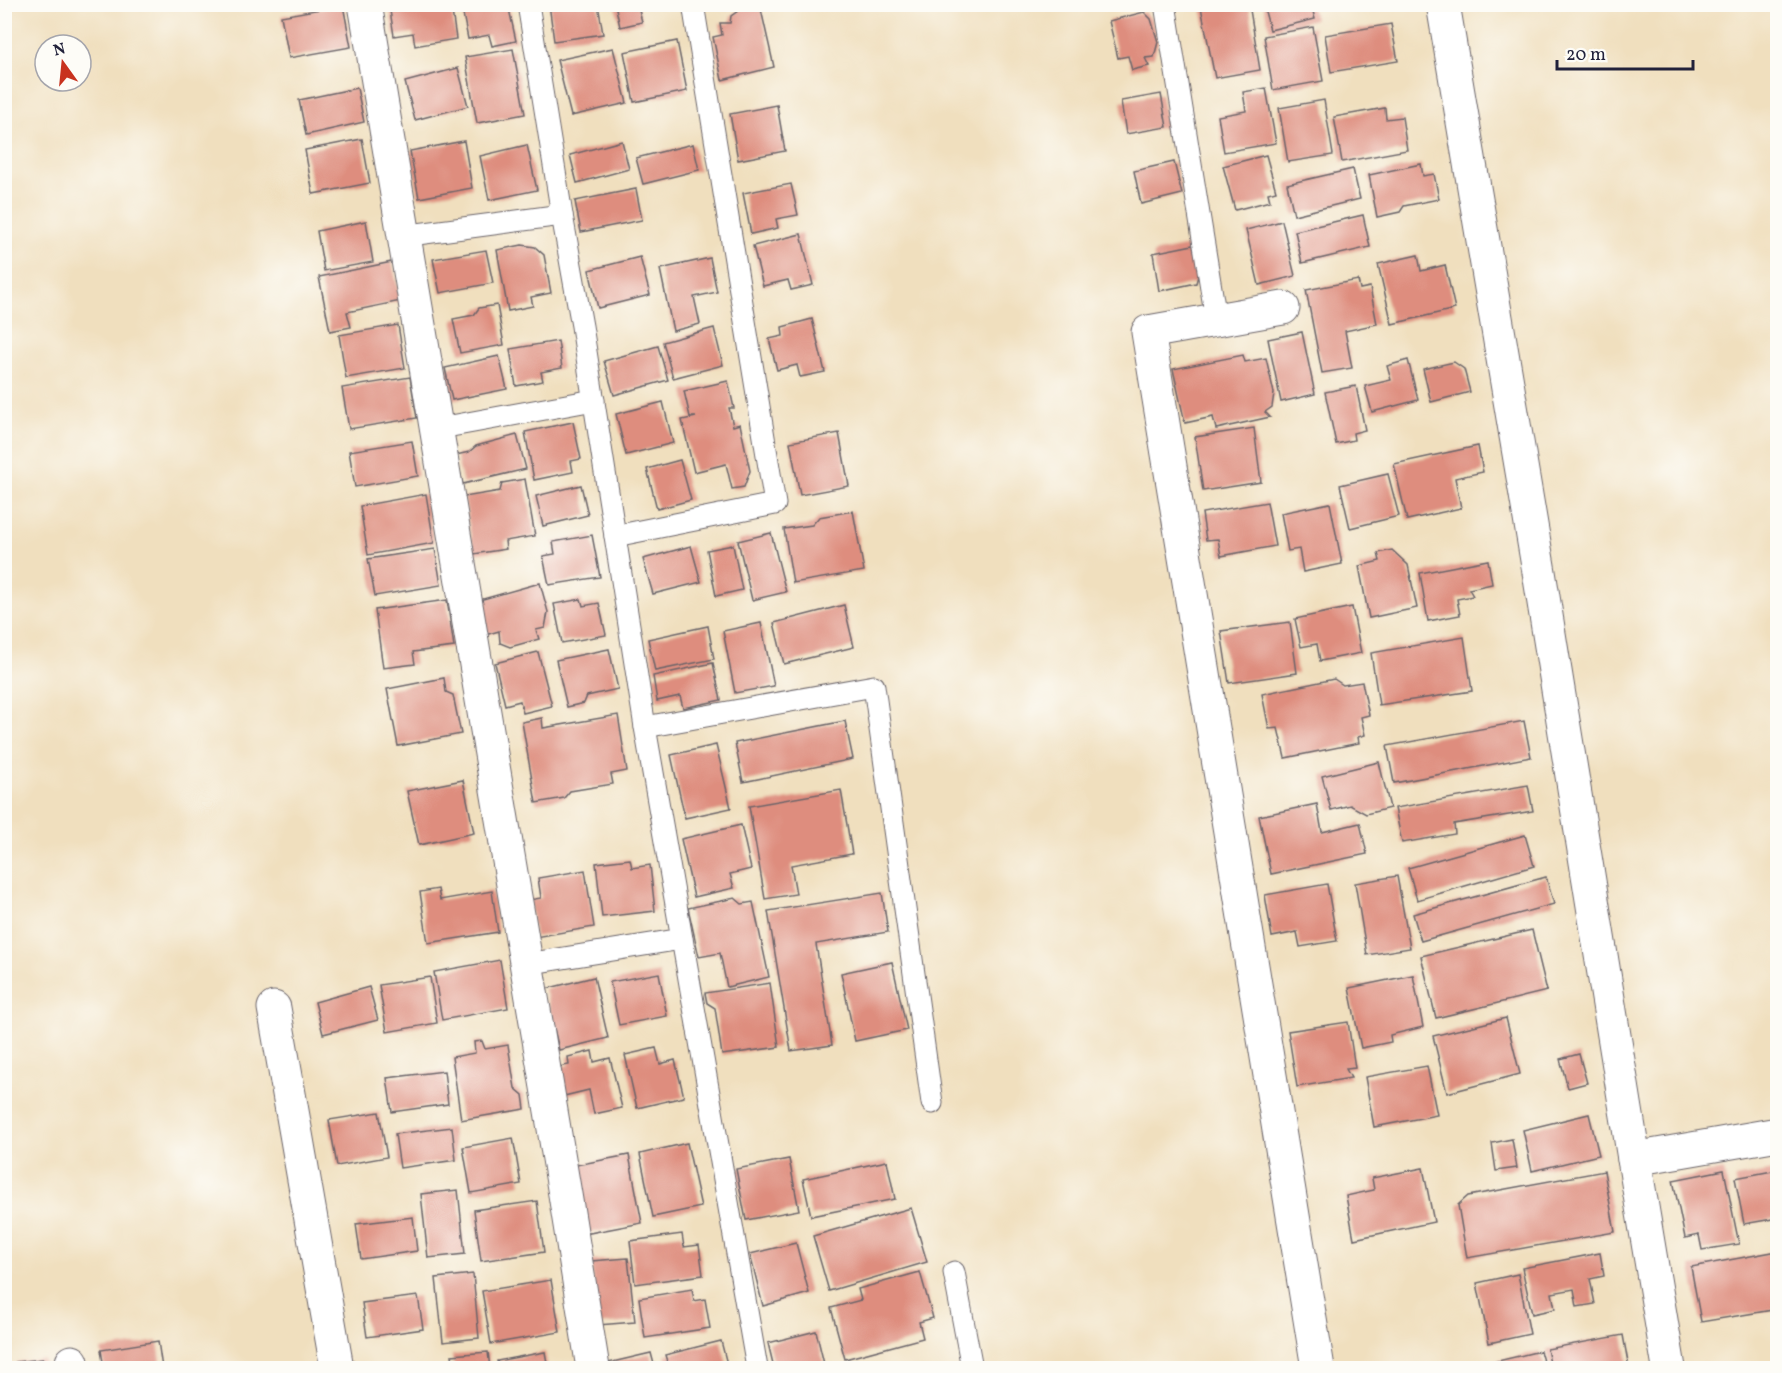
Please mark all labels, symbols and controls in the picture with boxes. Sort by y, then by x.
north arrow [33,33,93,93]
scale bar [1557,33,1694,71]
text: N [51,38,68,63]
text: 20 m [1566,43,1606,68]

